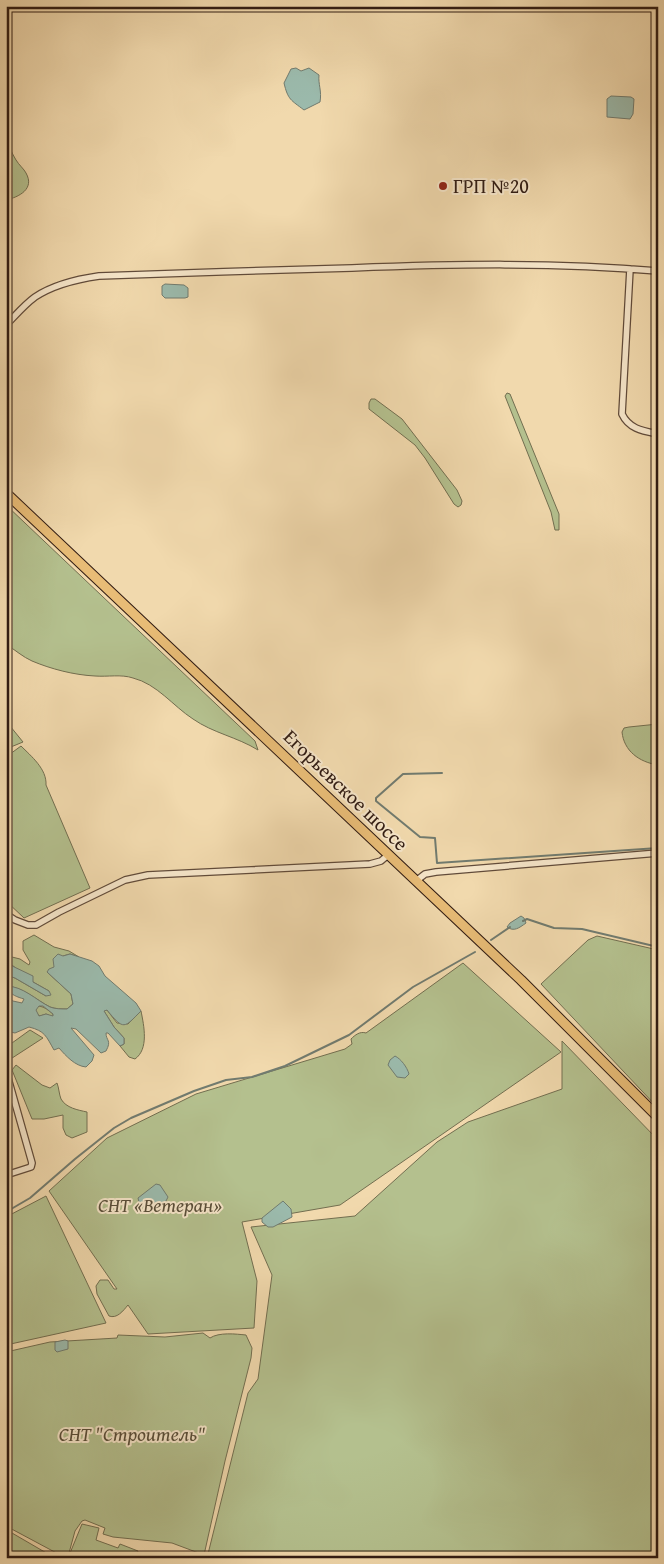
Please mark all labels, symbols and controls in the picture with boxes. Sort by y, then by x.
place label: ГРП №20 [453,171,529,200]
marker: ГРП №20 [437,180,449,192]
street label: Егорьевское шоссе [277,722,415,857]
park label: СНТ «Ветеран» [98,1190,222,1219]
park label: СНТ "Строитель" [59,1419,205,1448]

